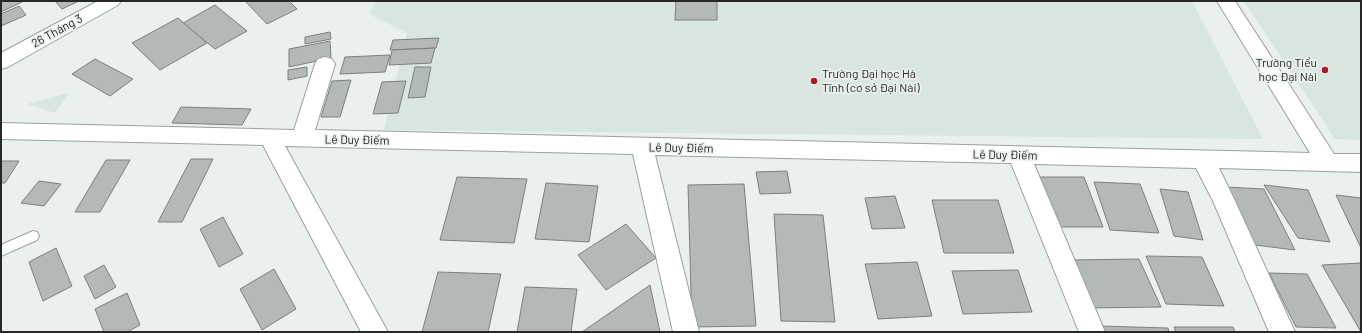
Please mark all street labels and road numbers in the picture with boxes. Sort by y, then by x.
street label: 26 Tháng 3 [29,10,84,50]
street label: Lê Duy Điếm [324,131,390,147]
street label: Lê Duy Điếm [648,139,714,155]
street label: Lê Duy Điếm [972,146,1038,162]

